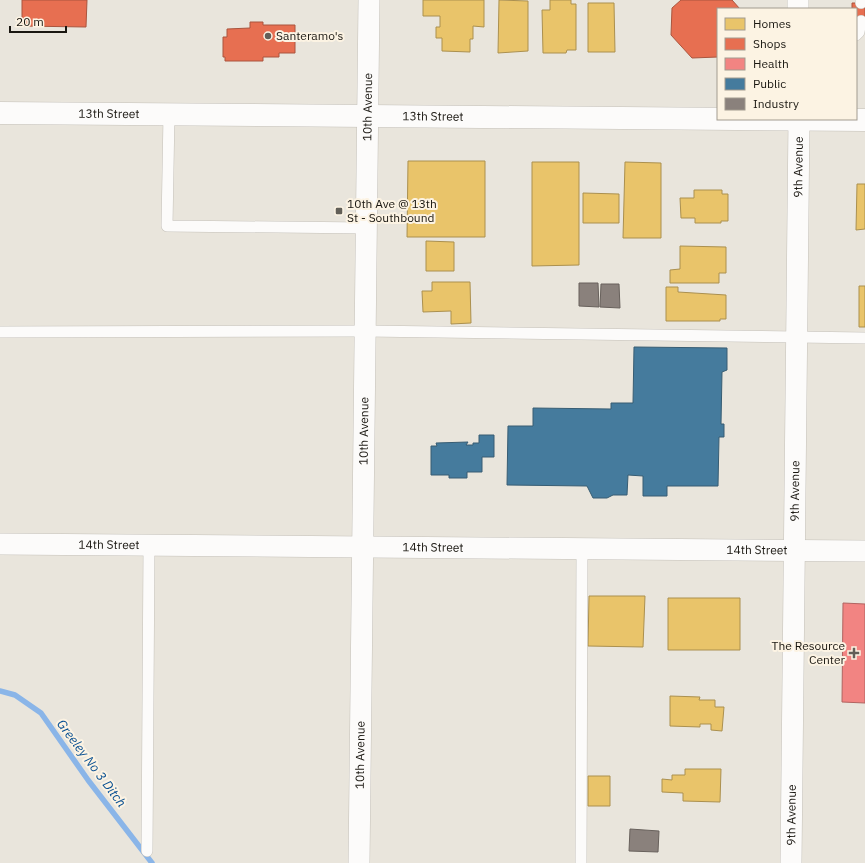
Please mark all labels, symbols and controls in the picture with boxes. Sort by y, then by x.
scale bar [10,8,66,34]
legend [717,8,857,120]
text: 20 m [16,14,44,29]
text: Homes [753,16,791,31]
place label: Santeramo's [276,28,344,43]
marker: Santeramo's [263,31,273,41]
text: Shops [753,36,786,51]
text: Health [753,56,789,71]
street label: 10th Avenue [359,72,375,141]
text: Public [753,76,786,91]
text: Industry [753,96,799,111]
street label: 13th Street [78,106,140,121]
street label: 13th Street [402,108,464,124]
street label: 9th Avenue [790,136,806,198]
place label: 10th Ave @ 13th St - Southbound [347,196,437,225]
marker: 10th Ave @ 13th St - Southbound [334,206,344,216]
street label: 10th Avenue [356,396,371,465]
street label: 9th Avenue [787,460,802,522]
street label: 14th Street [78,537,140,552]
street label: 14th Street [402,539,464,555]
street label: 14th Street [726,542,788,557]
place label: The Resource Center [772,638,846,667]
marker: The Resource Center [848,647,860,659]
water label: Greeley No 3 Ditch [53,716,130,811]
street label: 10th Avenue [352,720,368,789]
street label: 9th Avenue [783,784,799,846]

